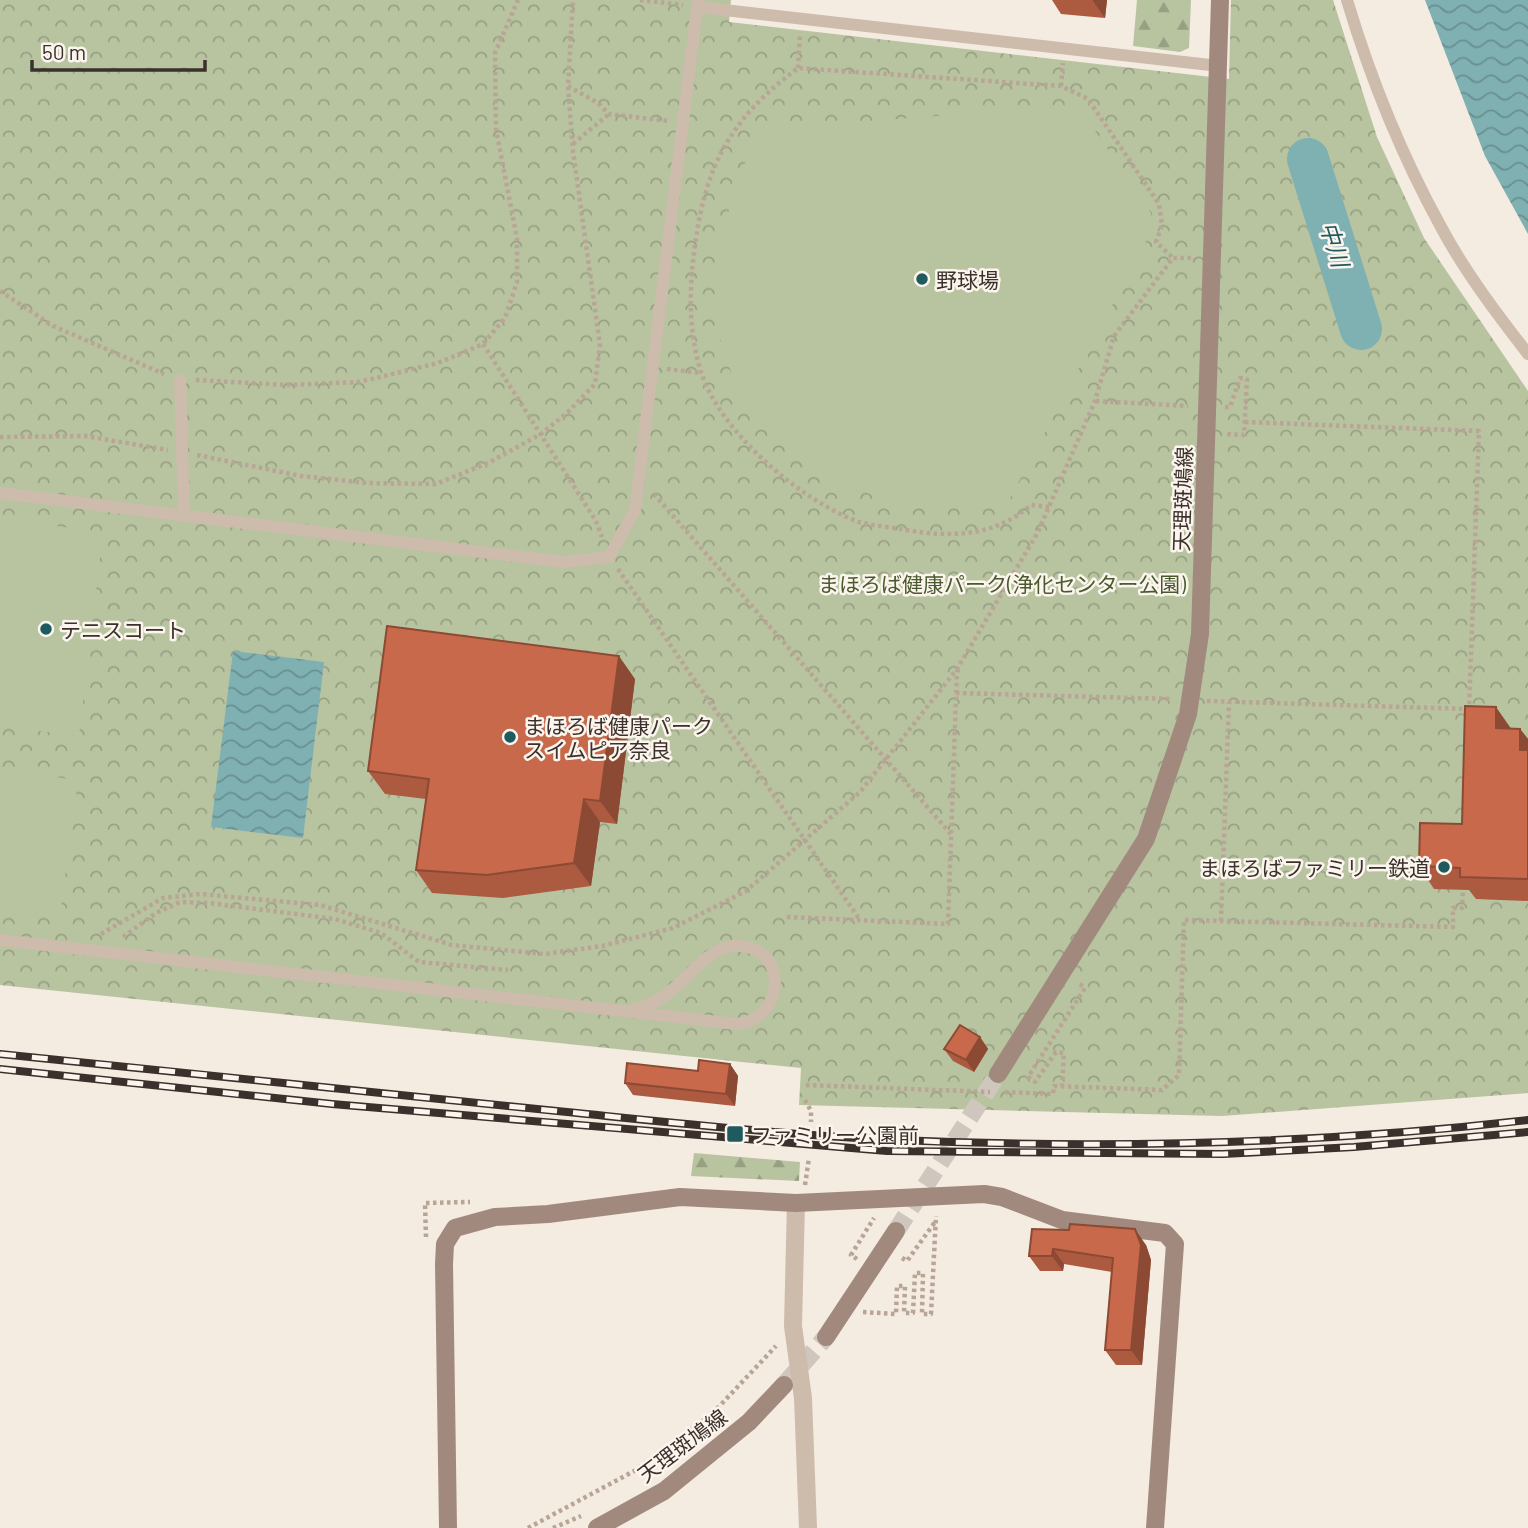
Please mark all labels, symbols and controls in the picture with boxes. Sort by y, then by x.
scale bar [32,28,205,72]
text: 50 m [42,39,86,64]
water label: 中川 [1315,218,1356,273]
place label: 野球場 [936,267,999,292]
marker: 野球場 [914,271,930,287]
street label: 天理斑鳩線 [1168,446,1196,552]
park label: まほろば健康パーク(浄化センター公園) [818,571,1186,596]
place label: テニスコート [60,617,186,642]
marker: テニスコート [38,621,54,637]
place label: まほろば健康パーク スイムピア奈良 [524,713,713,762]
marker: まほろば健康パーク スイムピア奈良 [502,729,518,745]
place label: まほろばファミリー鉄道 [1199,855,1430,880]
marker: まほろばファミリー鉄道 [1436,859,1452,875]
place label: ファミリー公園前 [751,1122,919,1147]
marker: ファミリー公園前 [725,1124,745,1144]
street label: 天理斑鳩線 [633,1403,731,1487]

